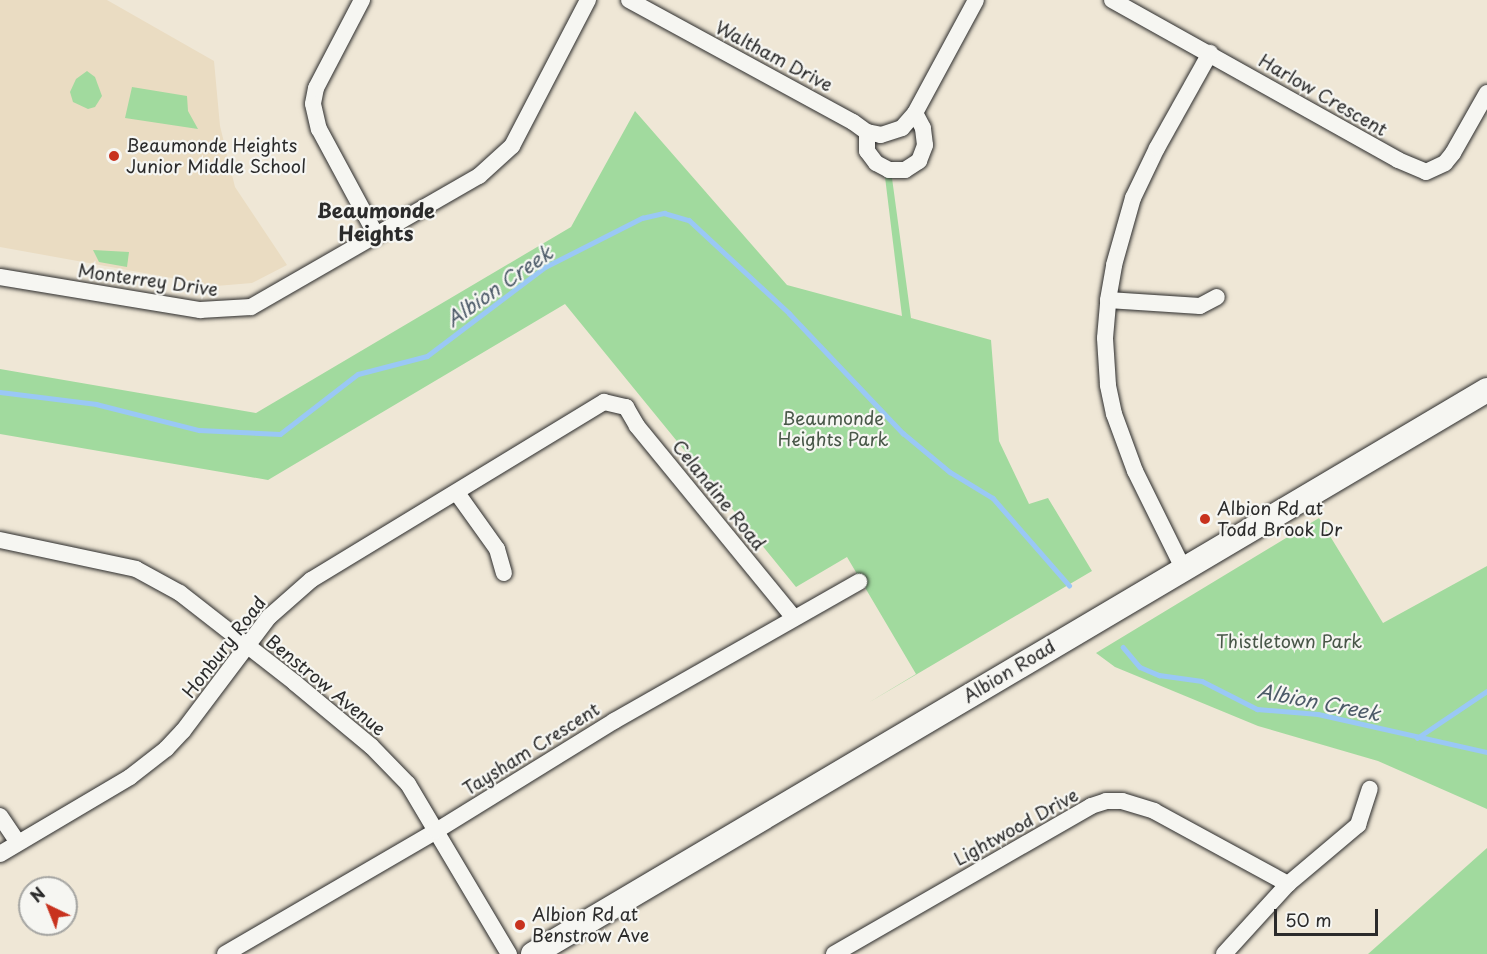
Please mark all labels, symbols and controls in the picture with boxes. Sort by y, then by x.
street label: Waltham Drive [711,16,837,96]
street label: Harlow Crescent [1255,50,1391,140]
place label: Beaumonde Heights Junior Middle School [126,135,307,178]
marker: Beaumonde Heights Junior Middle School [107,149,121,163]
district label: Beaumonde Heights [317,198,435,245]
water label: Albion Creek [441,240,557,332]
street label: Monterrey Drive [76,259,220,301]
park label: Beaumonde Heights Park [778,408,888,450]
street label: Celandine Road [668,436,770,554]
place label: Albion Rd at Todd Brook Dr [1217,498,1344,540]
marker: Albion Rd at Todd Brook Dr [1198,512,1212,526]
street label: Honbury Road [177,592,271,702]
street label: Benstrow Avenue [262,630,390,740]
park label: Thistletown Park [1216,630,1362,652]
street label: Albion Road [959,635,1059,707]
water label: Albion Creek [1255,678,1383,726]
street label: Taysham Crescent [458,698,604,800]
street label: Lightwood Drive [950,784,1082,870]
north arrow [18,876,78,936]
text: N [24,881,50,907]
scale bar [1277,897,1380,935]
place label: Albion Rd at Benstrow Ave [532,904,649,946]
text: 50 m [1285,906,1332,933]
marker: Albion Rd at Benstrow Ave [513,918,527,932]

